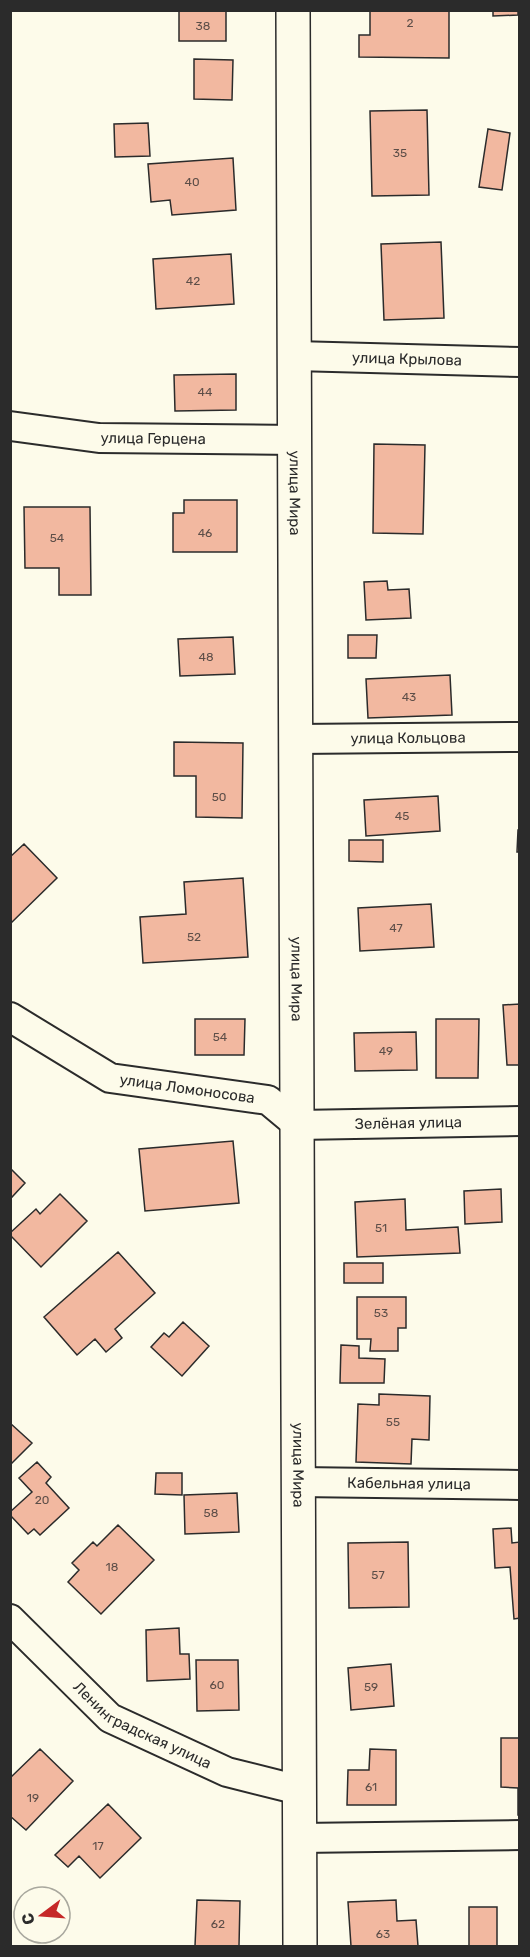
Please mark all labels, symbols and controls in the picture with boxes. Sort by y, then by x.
house number: 2 [406,16,414,30]
house number: 38 [196,19,210,33]
house number: 35 [393,146,407,160]
house number: 40 [184,175,200,189]
house number: 42 [186,274,200,288]
street label: улица Крылова [352,349,462,369]
house number: 44 [198,385,213,399]
street label: улица Герцена [100,429,206,448]
street label: улица Мира [286,450,304,536]
house number: 46 [198,526,212,540]
house number: 54 [50,531,65,545]
house number: 48 [198,650,214,664]
house number: 43 [402,690,416,704]
street label: улица Кольцова [350,728,466,748]
house number: 50 [212,790,226,804]
house number: 45 [395,809,409,823]
house number: 47 [389,921,403,935]
house number: 52 [187,930,201,944]
street label: улица Мира [287,936,306,1022]
house number: 54 [213,1030,228,1044]
house number: 49 [379,1044,393,1058]
street label: улица Ломоносова [118,1070,256,1107]
street label: Зелёная улица [354,1113,462,1133]
house number: 51 [375,1221,387,1235]
house number: 53 [374,1306,388,1320]
house number: 55 [386,1415,400,1429]
street label: улица Мира [289,1422,307,1508]
street label: Кабельная улица [347,1474,471,1493]
house number: 20 [35,1493,49,1507]
house number: 58 [204,1506,218,1520]
house number: 18 [106,1560,118,1574]
house number: 57 [371,1568,385,1582]
street label: Ленинградская улица [69,1678,214,1773]
house number: 60 [210,1678,224,1692]
house number: 59 [364,1680,378,1694]
house number: 61 [365,1780,377,1794]
house number: 19 [27,1791,39,1805]
house number: 17 [92,1839,104,1853]
north arrow [12,1885,72,1945]
text: С [17,1911,39,1927]
house number: 62 [211,1917,225,1931]
house number: 63 [376,1927,390,1941]

